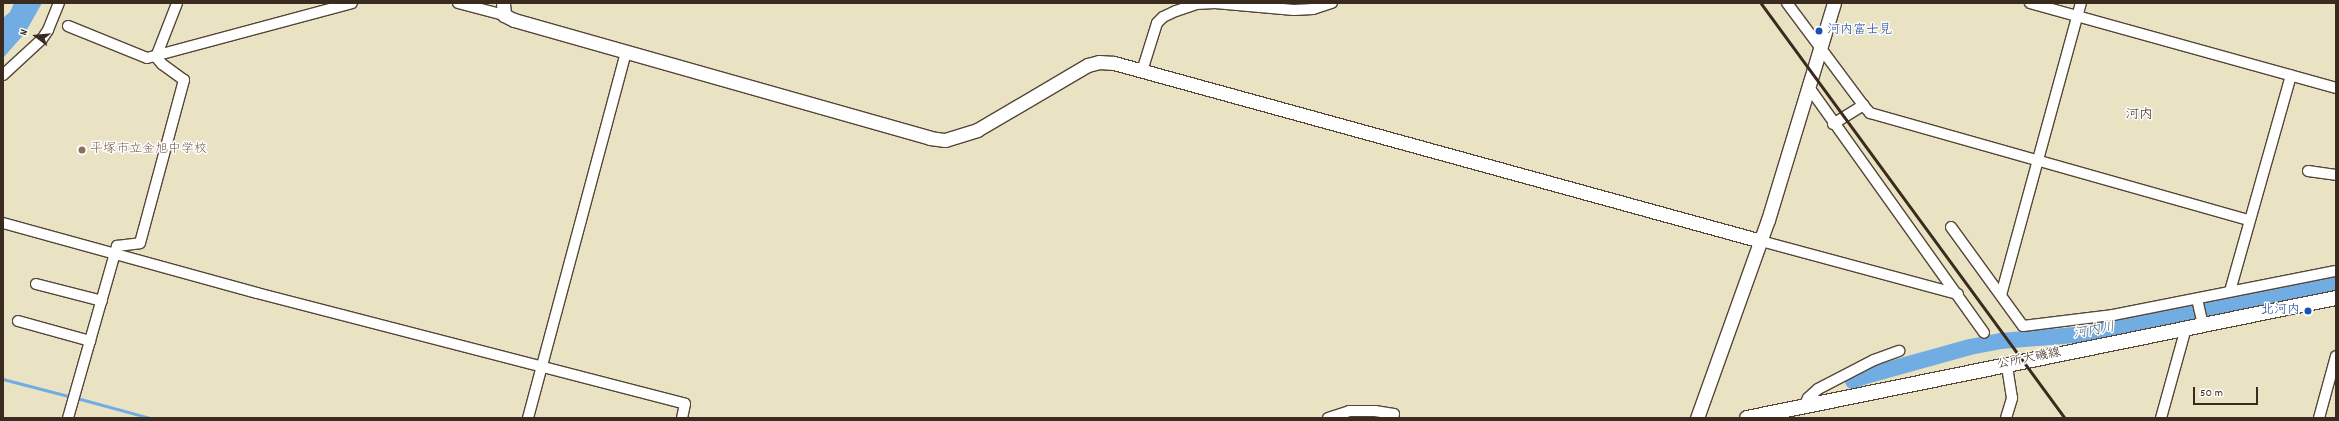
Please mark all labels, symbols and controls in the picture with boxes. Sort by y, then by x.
north arrow [16,16,56,56]
place label: 河内富士見 [1827,23,1892,39]
marker: 河内富士見 [1814,26,1824,36]
text: N [16,28,33,38]
district label: 河内 [2125,107,2153,123]
place label: 平塚市立金旭中学校 [90,142,207,158]
marker: 平塚市立金旭中学校 [77,145,87,155]
place label: 北河内 [2261,303,2300,319]
marker: 北河内 [2303,306,2313,316]
water label: 河内川 [2072,319,2116,343]
street label: 公所大磯線 [1996,346,2062,374]
scale bar [2195,379,2260,405]
text: 50 m [2200,385,2223,402]

